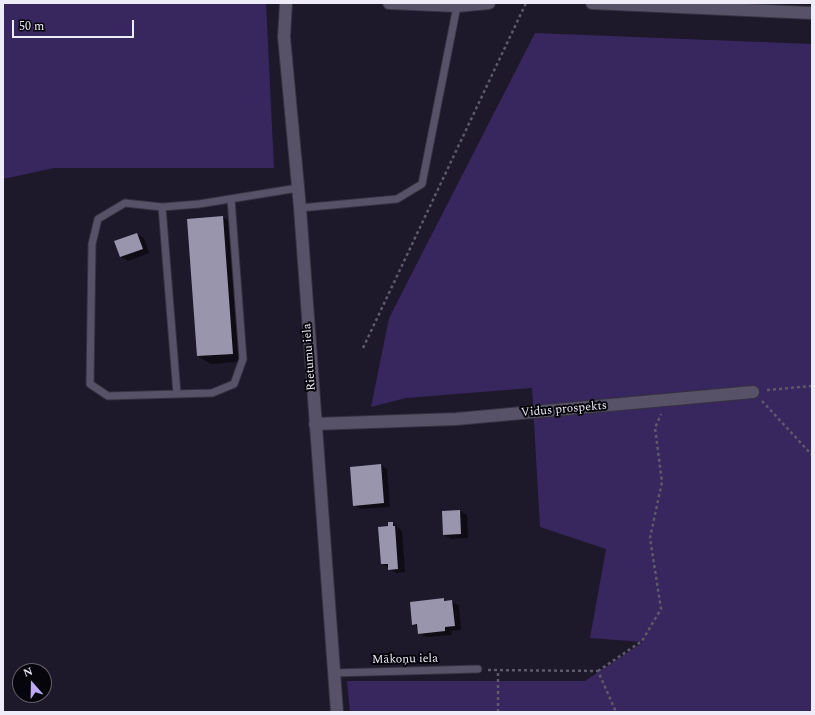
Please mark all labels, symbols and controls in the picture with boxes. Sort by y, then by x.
scale bar [14,12,136,38]
text: 50 m [19,17,44,36]
street label: Rietumu iela [300,323,320,391]
street label: Vidus prospekts [521,399,607,421]
street label: Mākoņu iela [372,652,438,668]
north arrow [12,663,52,703]
text: N [21,663,35,682]

